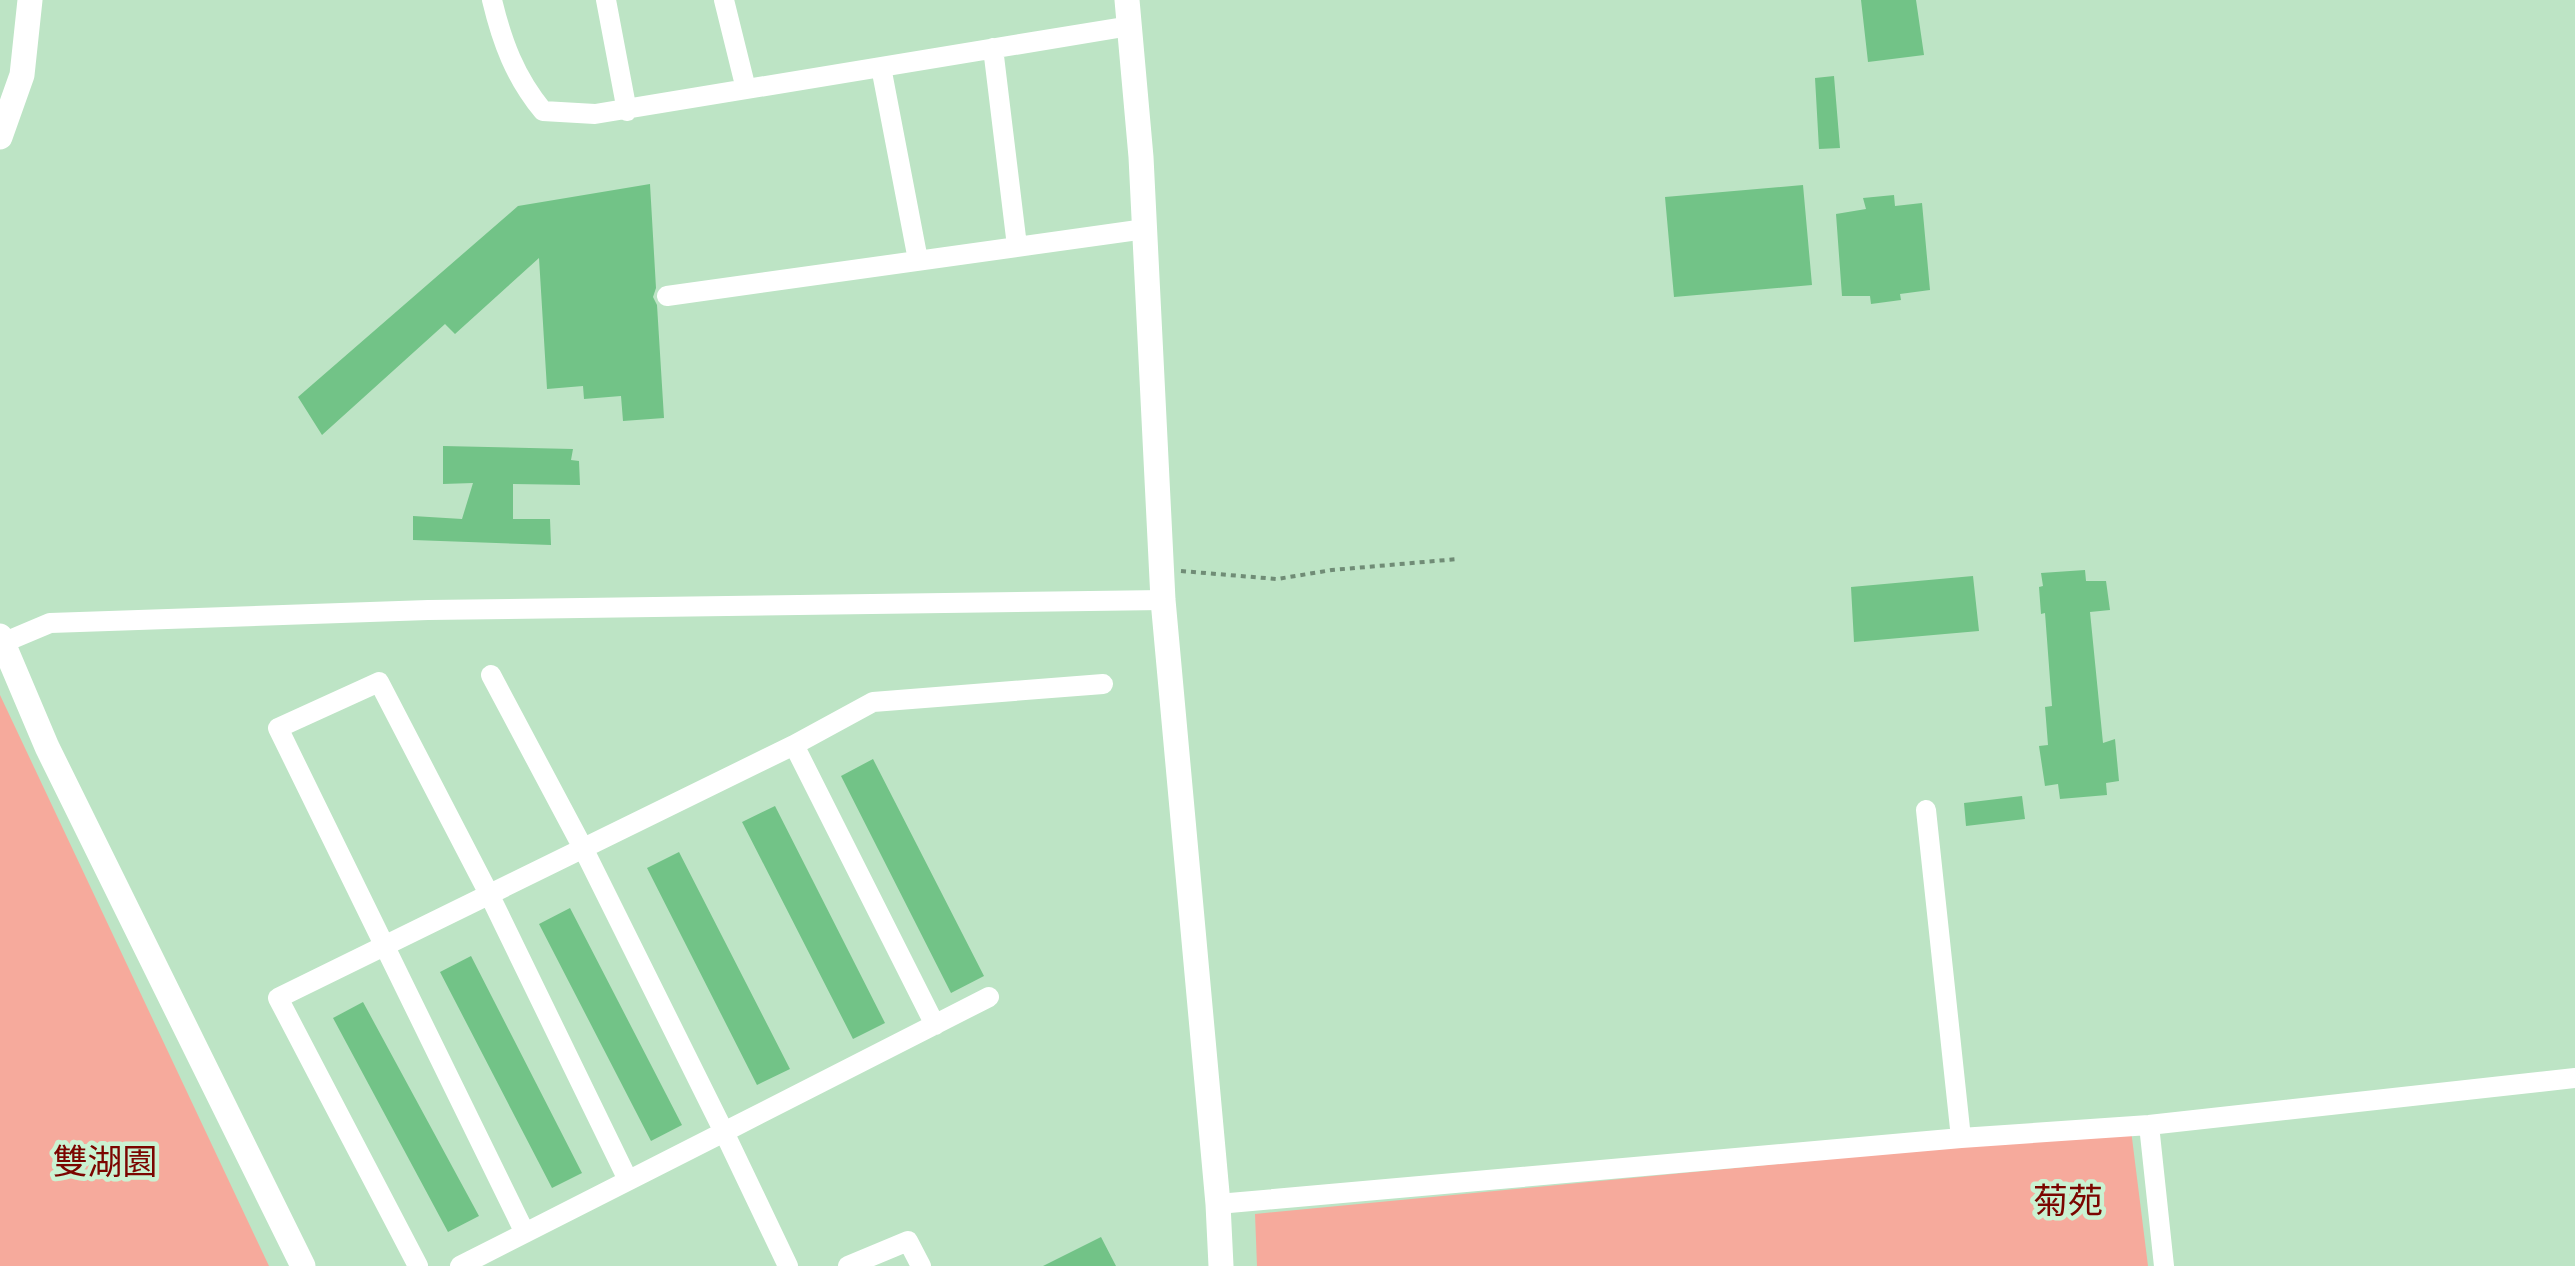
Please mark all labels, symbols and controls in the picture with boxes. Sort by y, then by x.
park label: 雙湖園 [52,1139,158,1186]
park label: 菊苑 [2033,1178,2103,1225]

